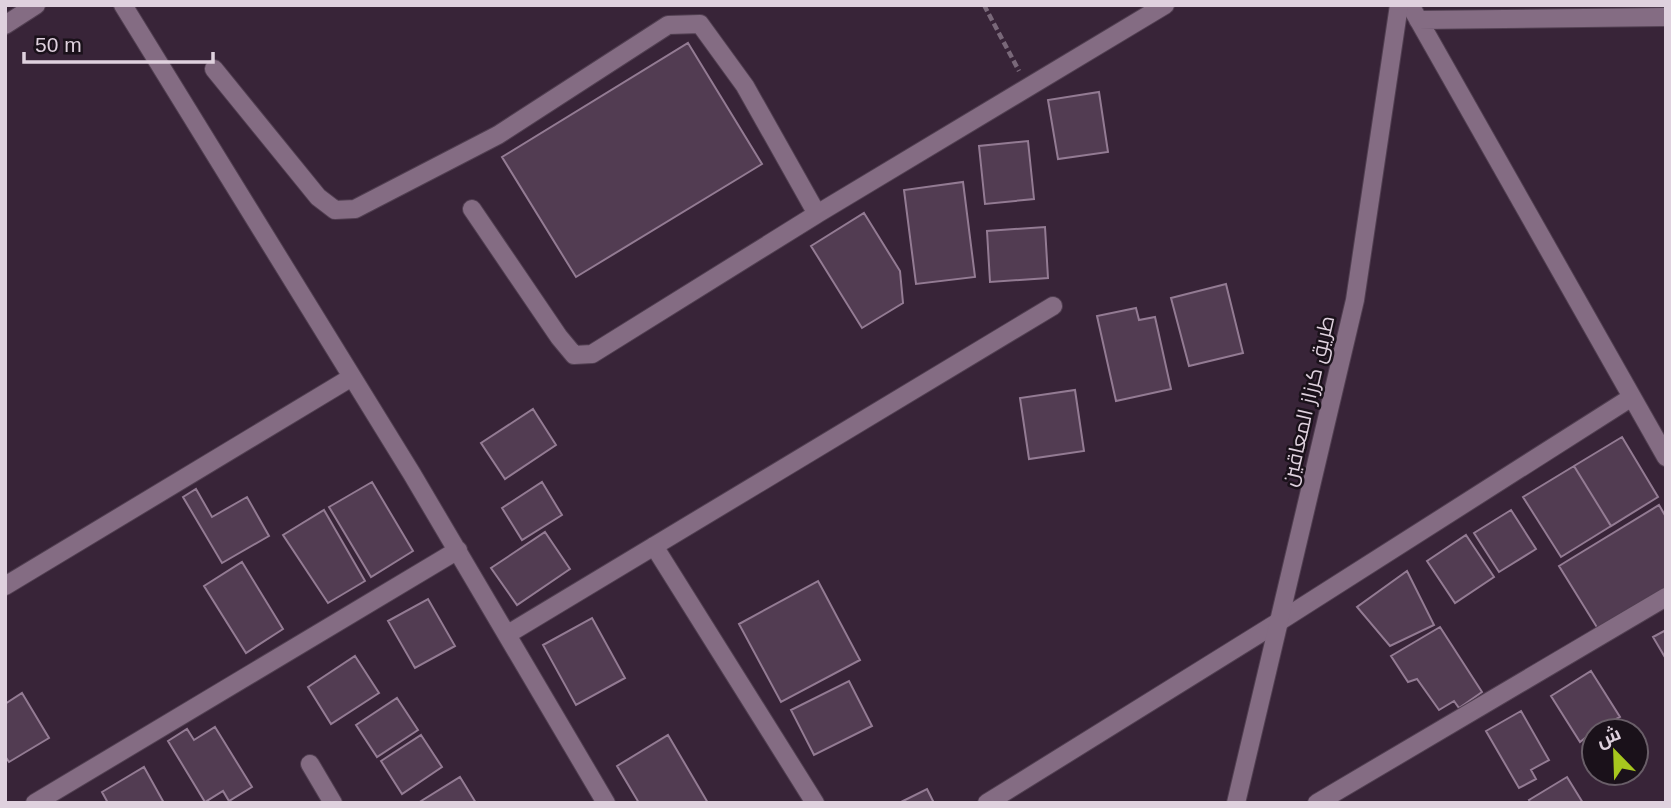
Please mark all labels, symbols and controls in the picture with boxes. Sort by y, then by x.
scale bar [24,21,214,65]
text: 50 m [35,33,82,56]
street label: طريق كرزاز المعاقين [1277,313,1340,489]
north arrow [1580,717,1650,787]
text: ش [1593,722,1624,752]

